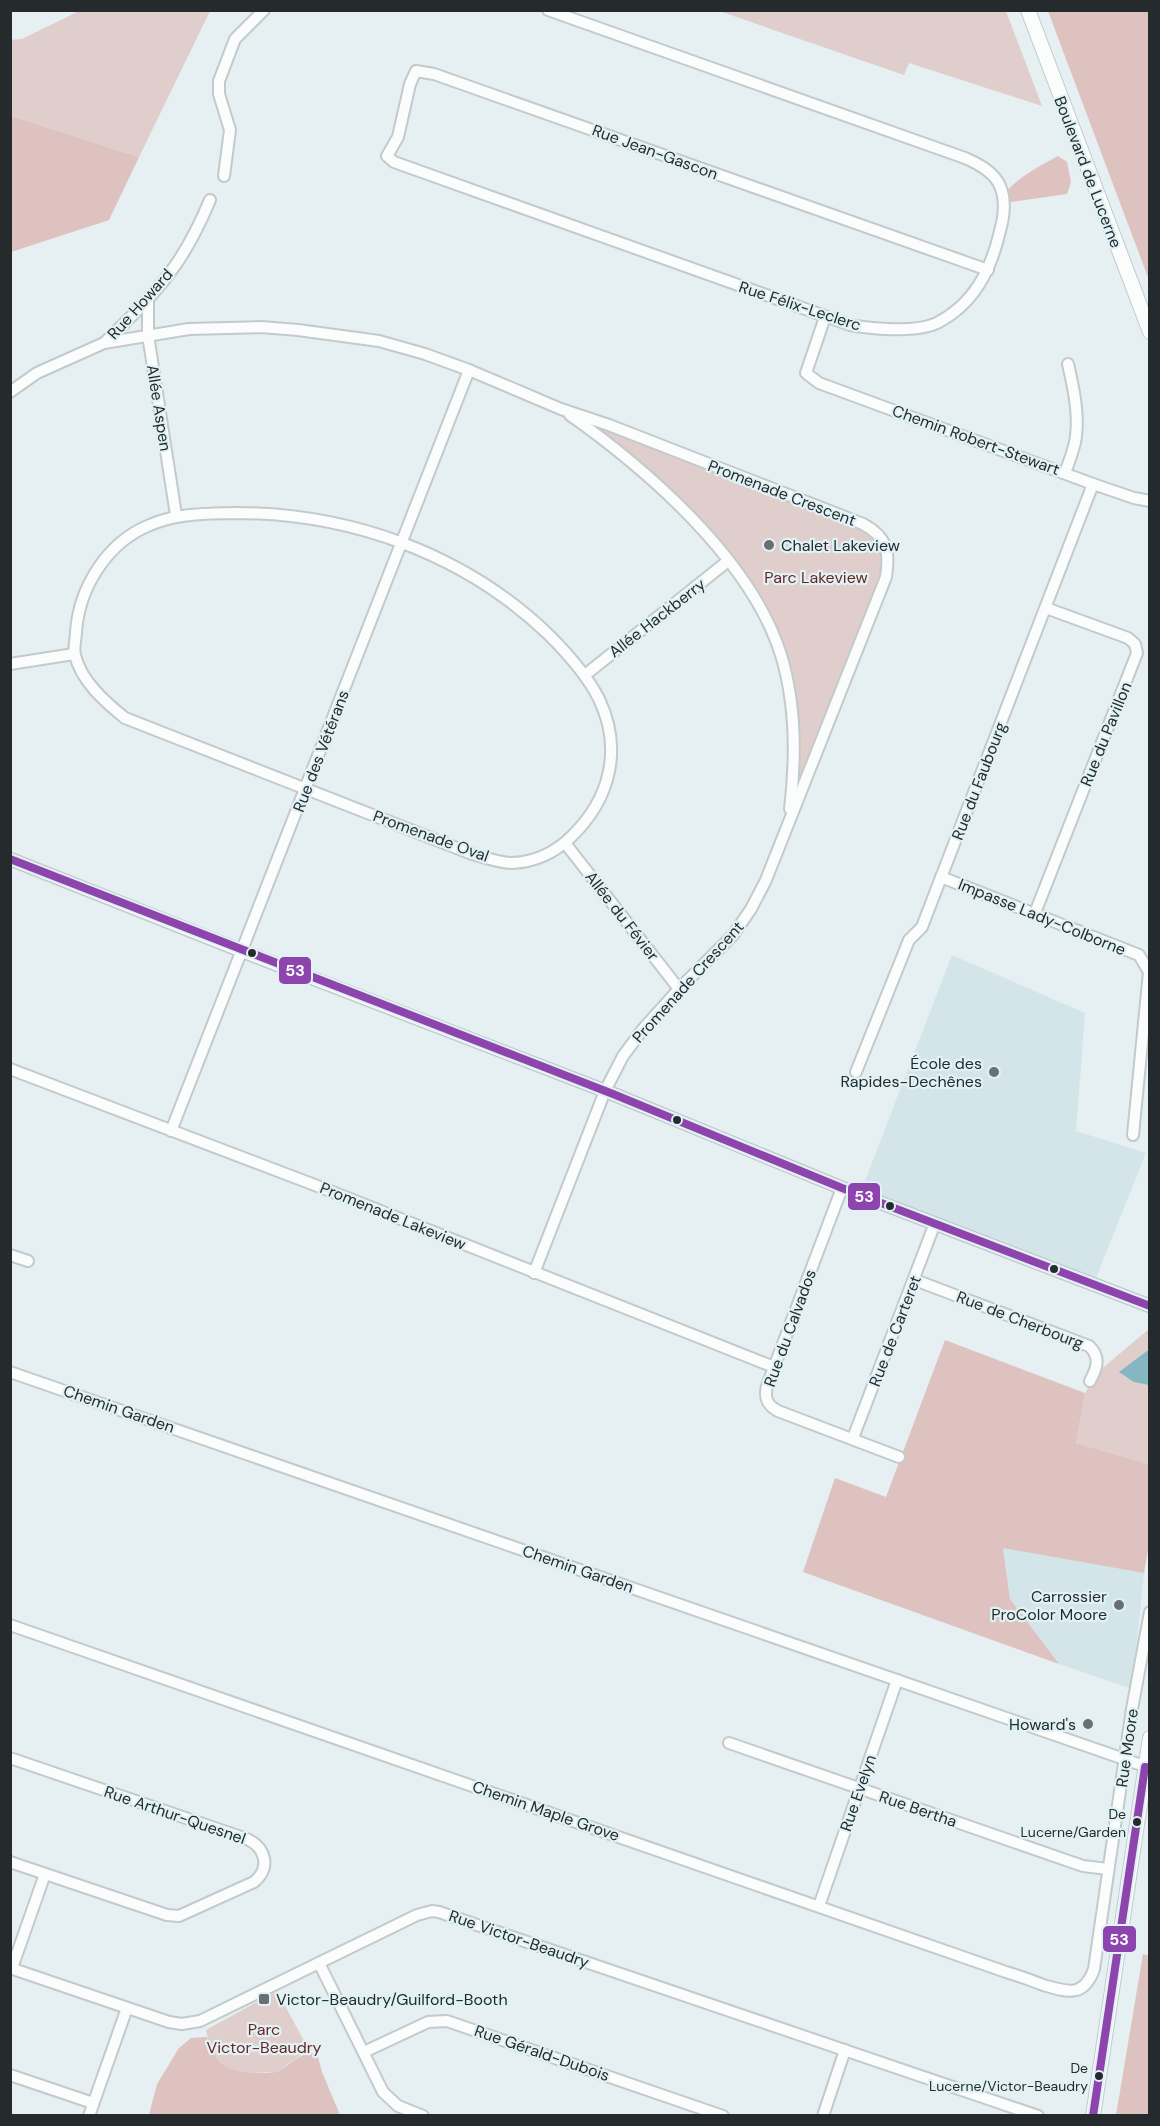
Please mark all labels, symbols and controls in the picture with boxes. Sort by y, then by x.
street label: Boulevard de Lucerne [1049,93,1127,251]
street label: Rue Jean-Gascon [589,119,721,185]
street label: Rue Howard [103,264,177,344]
street label: Rue Félix-Leclerc [736,276,864,336]
street label: Allée Aspen [142,363,176,453]
street label: Chemin Robert-Stewart [889,400,1063,480]
street label: Promenade Crescent [705,455,859,531]
place label: Chalet Lakeview [781,535,900,556]
marker: Chalet Lakeview [762,538,776,552]
park label: Parc Lakeview [764,567,868,588]
street label: Allée Hackberry [604,574,710,662]
street label: Rue du Pavillon [1075,679,1137,789]
street label: Rue des Vétérans [288,687,354,815]
street label: Rue du Faubourg [947,719,1011,843]
street label: Promenade Oval [370,805,492,867]
street label: Allée du Févier [581,867,664,965]
street label: Impasse Lady-Colborne [955,874,1129,960]
street label: Promenade Crescent [628,917,748,1047]
unlabelled marker [246,947,258,959]
line badge: 53 [278,956,312,985]
text: 53 [285,960,305,981]
place label: École des Rapides-Dechênes [841,1053,982,1092]
marker: École des Rapides-Dechênes [987,1065,1001,1079]
unlabelled marker [671,1114,683,1126]
street label: Promenade Lakeview [317,1177,469,1255]
line badge: 53 [847,1182,881,1211]
text: 53 [854,1186,874,1207]
unlabelled marker [884,1200,896,1212]
unlabelled marker [1048,1263,1060,1275]
street label: Rue du Calvados [759,1266,821,1390]
street label: Rue de Carteret [864,1272,926,1390]
street label: Rue de Cherbourg [953,1286,1087,1354]
street label: Chemin Garden [61,1380,177,1438]
street label: Chemin Garden [520,1540,636,1598]
place label: Carrossier ProColor Moore [991,1586,1107,1625]
marker: Carrossier ProColor Moore [1112,1598,1126,1612]
street label: Rue Moore [1111,1707,1143,1789]
place label: Howard's [1009,1714,1076,1735]
marker: Howard's [1081,1717,1095,1731]
street label: Rue Evelyn [835,1752,881,1834]
street label: Chemin Maple Grove [470,1776,622,1846]
street label: Rue Arthur-Quesnel [101,1781,249,1849]
street label: Rue Bertha [876,1786,960,1832]
place label: De Lucerne/Garden [1020,1805,1126,1841]
marker: De Lucerne/Garden [1131,1816,1143,1828]
street label: Rue Victor-Beaudry [446,1905,592,1973]
line badge: 53 [1102,1925,1137,1953]
text: 53 [1109,1929,1129,1950]
place label: Victor-Beaudry/Guilford-Booth [276,1989,508,2010]
marker: Victor-Beaudry/Guilford-Booth [257,1992,271,2006]
park label: Parc Victor-Beaudry [206,2019,322,2058]
street label: Rue Gérald-Dubois [472,2020,612,2086]
place label: De Lucerne/Victor-Beaudry [929,2059,1088,2095]
marker: De Lucerne/Victor-Beaudry [1093,2070,1105,2082]

